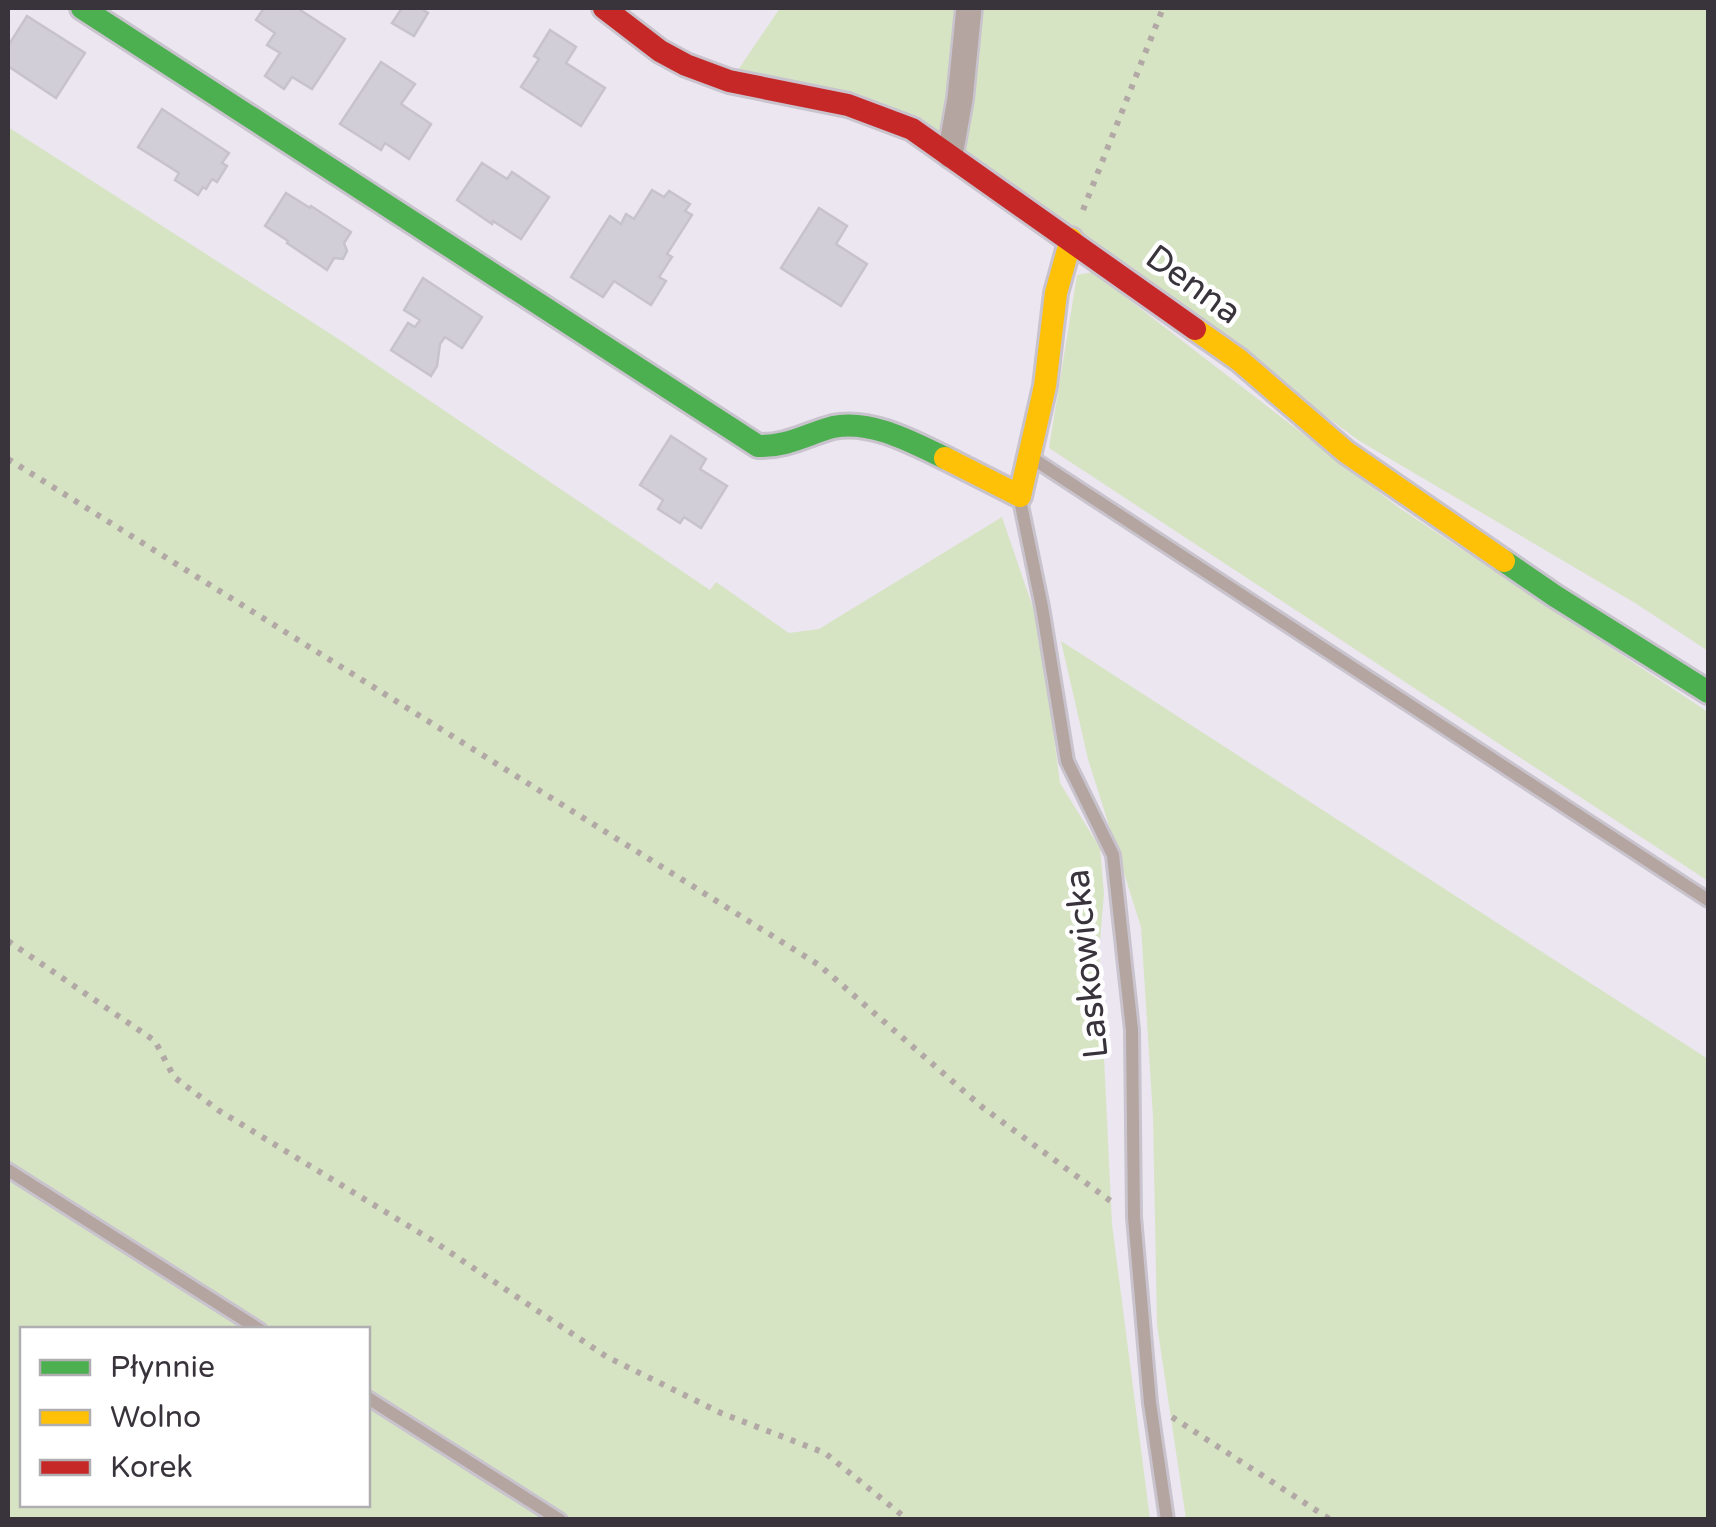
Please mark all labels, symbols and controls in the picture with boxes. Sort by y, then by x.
street label: Denna [1137,236,1249,333]
street label: Laskowicka [1056,867,1118,1061]
legend [20,1327,370,1507]
text: Płynnie [110,1349,215,1386]
text: Wolno [110,1399,201,1436]
text: Korek [110,1449,193,1486]

